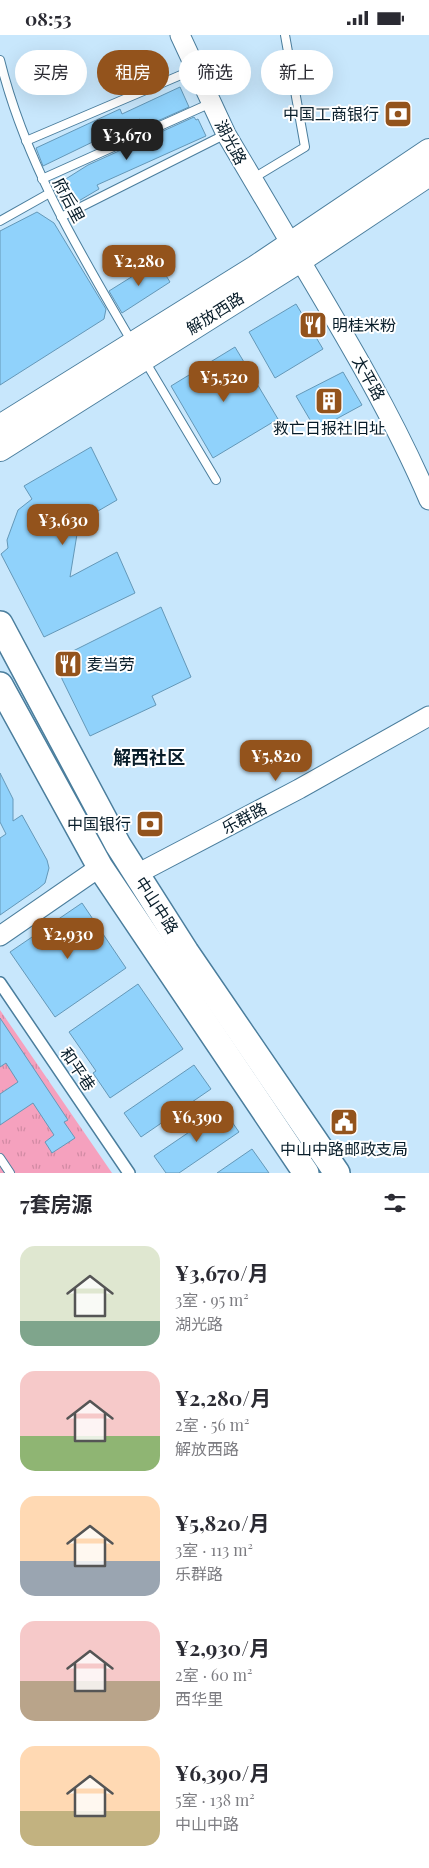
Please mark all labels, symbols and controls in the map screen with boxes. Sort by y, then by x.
text: 08:53 [25,5,71,31]
chip: 买房 [15,50,87,95]
chip: 租房 [97,50,169,95]
chip: 筛选 [179,50,251,95]
chip: 新上 [261,50,333,95]
bank icon: 中国工商银行 [383,99,413,129]
place label: 中国工商银行 [283,103,379,124]
street label: 湖光路 [211,116,252,168]
pin: ¥3,670 [86,119,168,161]
text: ¥3,670 [102,124,152,145]
street label: 府后里 [49,174,90,226]
pin: ¥2,280 [98,245,180,287]
text: ¥2,280 [113,250,165,271]
street label: 解放西路 [182,287,247,338]
restaurant icon: 明桂米粉 [298,310,328,340]
place label: 明桂米粉 [332,314,396,335]
street label: 太平路 [349,352,390,404]
pin: ¥5,520 [183,361,265,403]
text: ¥5,520 [200,366,248,387]
building icon: 救亡日报社旧址 [314,386,344,416]
place label: 救亡日报社旧址 [273,417,385,438]
pin: ¥3,630 [22,503,104,546]
text: ¥3,630 [38,509,88,530]
restaurant icon: 麦当劳 [53,649,83,679]
place label: 麦当劳 [87,653,135,674]
pin: ¥5,820 [235,739,317,782]
district label: 解西社区 [113,745,185,769]
text: ¥5,820 [251,745,301,766]
street label: 乐群路 [218,797,270,838]
bank icon: 中国银行 [135,809,165,839]
place label: 中国银行 [67,813,131,834]
street label: 中山中路 [131,872,184,937]
pin: ¥2,930 [27,917,109,960]
text: ¥2,930 [43,923,93,944]
street label: 和平巷 [56,1043,101,1094]
pin: ¥6,390 [156,1101,238,1143]
text: ¥6,390 [172,1106,222,1127]
public building icon: 中山中路邮政支局 [329,1107,359,1137]
place label: 中山中路邮政支局 [280,1138,408,1159]
text: 7套房源 [20,1189,93,1217]
icon: filters [381,1189,409,1217]
text: ¥3,670/月 [175,1258,269,1286]
icon: home [60,1266,120,1326]
text: 3室 · 95 m² [175,1289,249,1310]
text: 湖光路 [175,1313,223,1334]
text: ¥2,280/月 [175,1383,271,1411]
icon: home [60,1391,120,1451]
text: 2室 · 56 m² [175,1414,249,1435]
text: 解放西路 [175,1438,239,1459]
text: ¥5,820/月 [175,1508,270,1536]
icon: home [60,1516,120,1576]
text: 3室 · 113 m² [175,1539,253,1560]
text: 乐群路 [175,1563,223,1584]
text: ¥2,930/月 [175,1633,270,1661]
icon: home [60,1641,120,1701]
text: 2室 · 60 m² [175,1664,252,1685]
text: 西华里 [175,1688,223,1709]
text: ¥6,390/月 [175,1758,270,1786]
icon: home [60,1766,120,1826]
text: 5室 · 138 m² [175,1789,255,1810]
text: 中山中路 [175,1813,239,1834]

